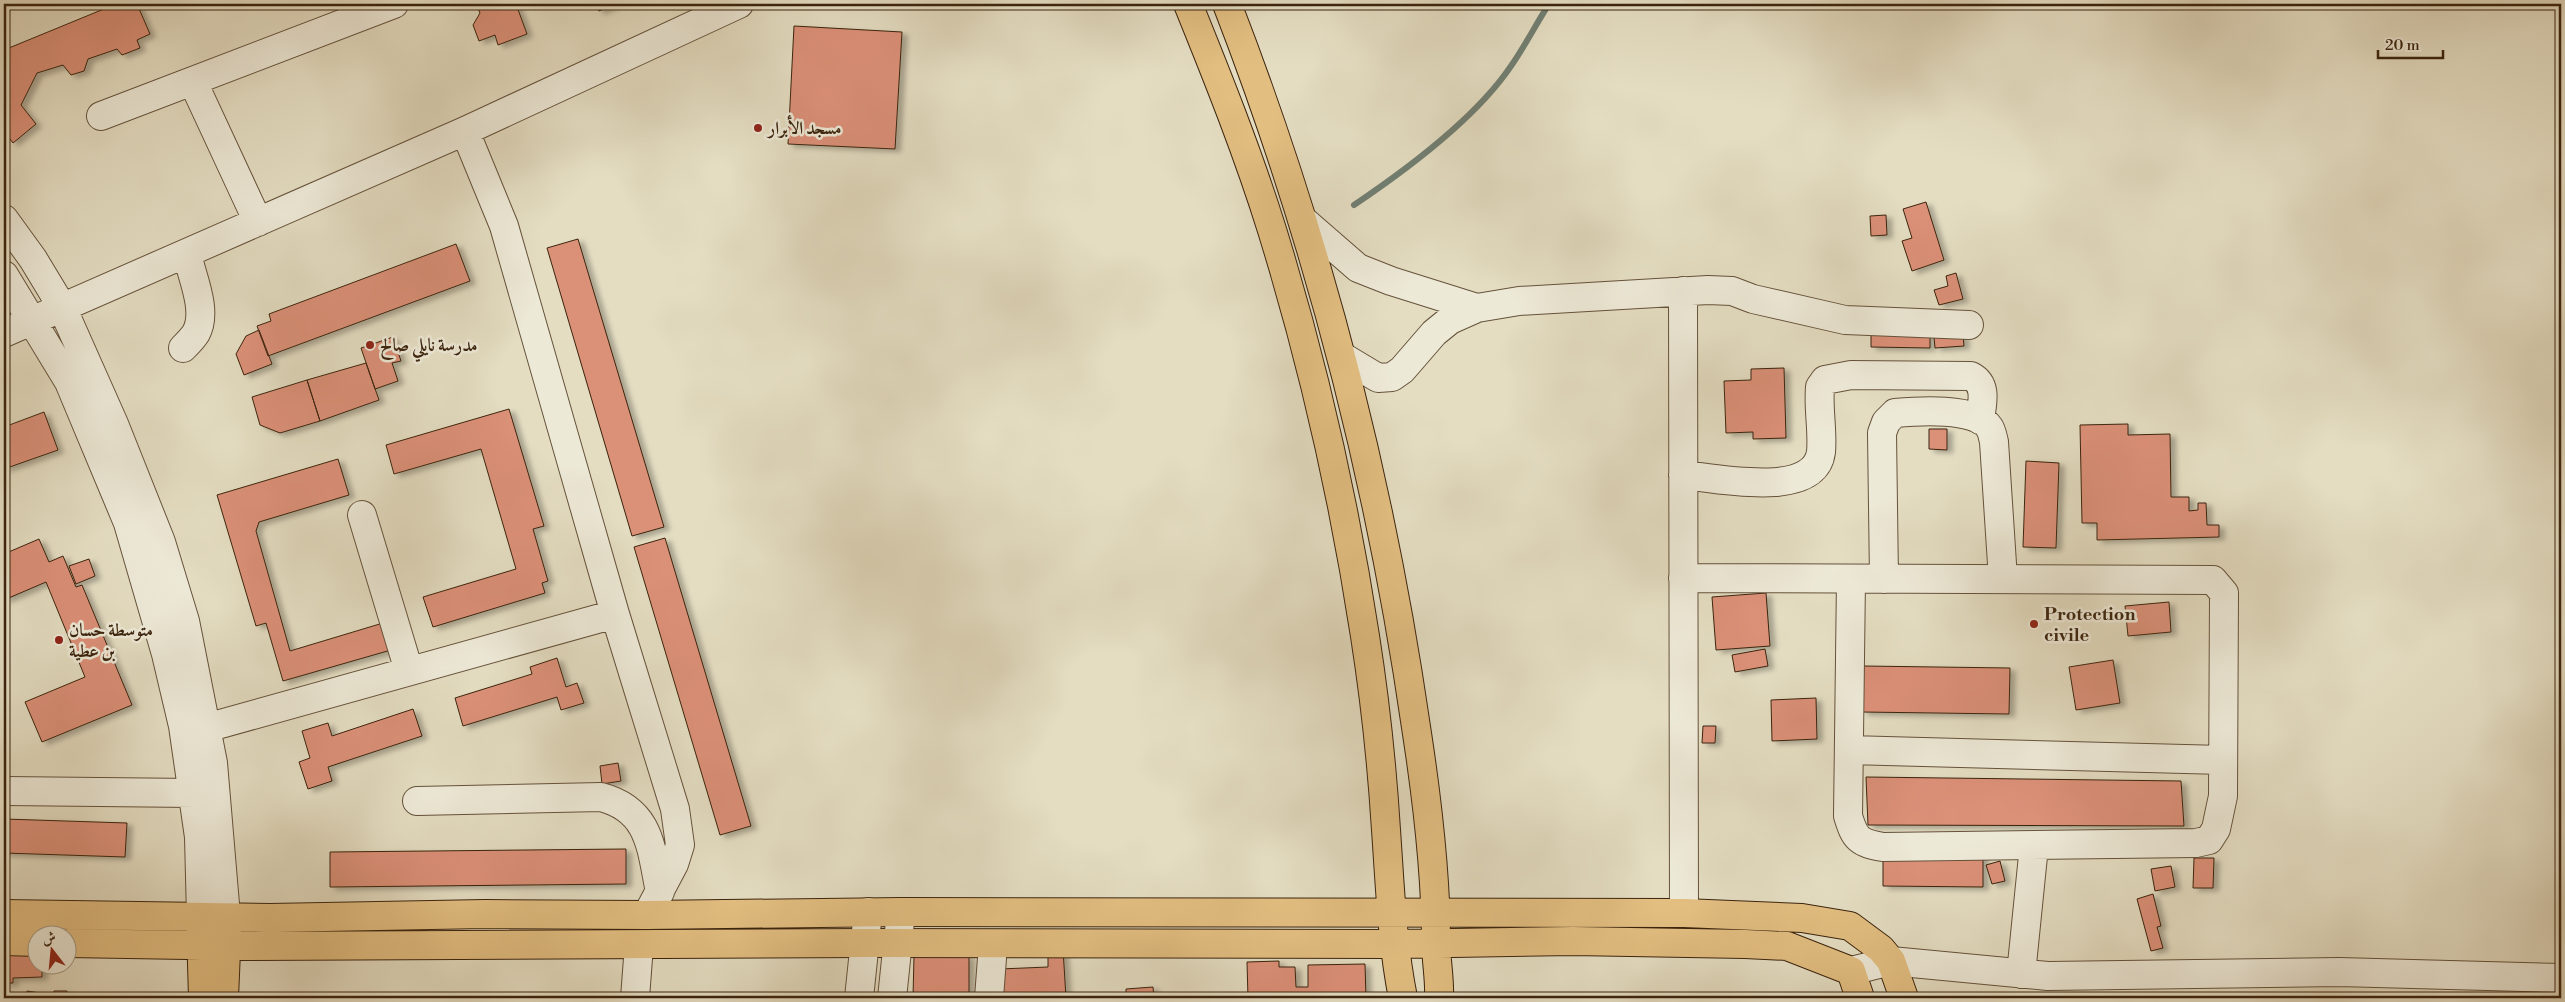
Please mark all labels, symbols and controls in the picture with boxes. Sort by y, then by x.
scale bar [2378,28,2442,60]
text: 20 m [2385,36,2420,55]
place label: مسجد الأبرار [766,114,841,140]
marker: مسجد الأبرار [752,122,764,134]
place label: مدرسة نايلي صالح [380,334,478,363]
marker: مدرسة نايلي صالح [364,339,376,351]
place label: Protection civile [2044,603,2135,647]
marker: Protection civile [2028,618,2040,630]
place label: متوسطة حسان بن عطية [69,619,153,663]
marker: متوسطة حسان بن عطية [53,634,65,646]
north arrow [28,924,78,974]
text: ش [40,928,58,949]

